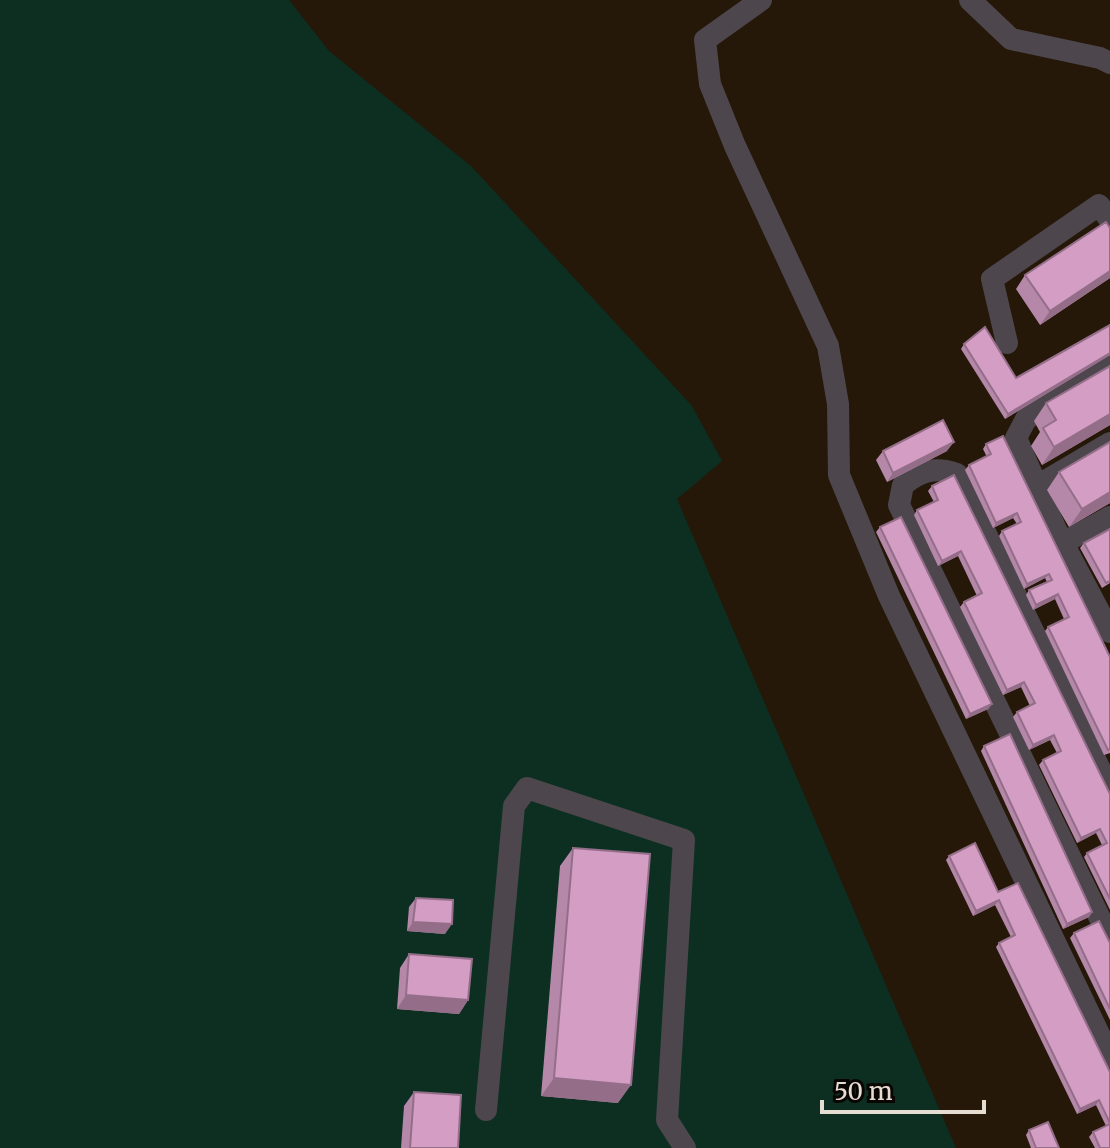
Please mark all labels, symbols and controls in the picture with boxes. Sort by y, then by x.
scale bar [822,1064,984,1114]
text: 50 m [834,1076,893,1107]

